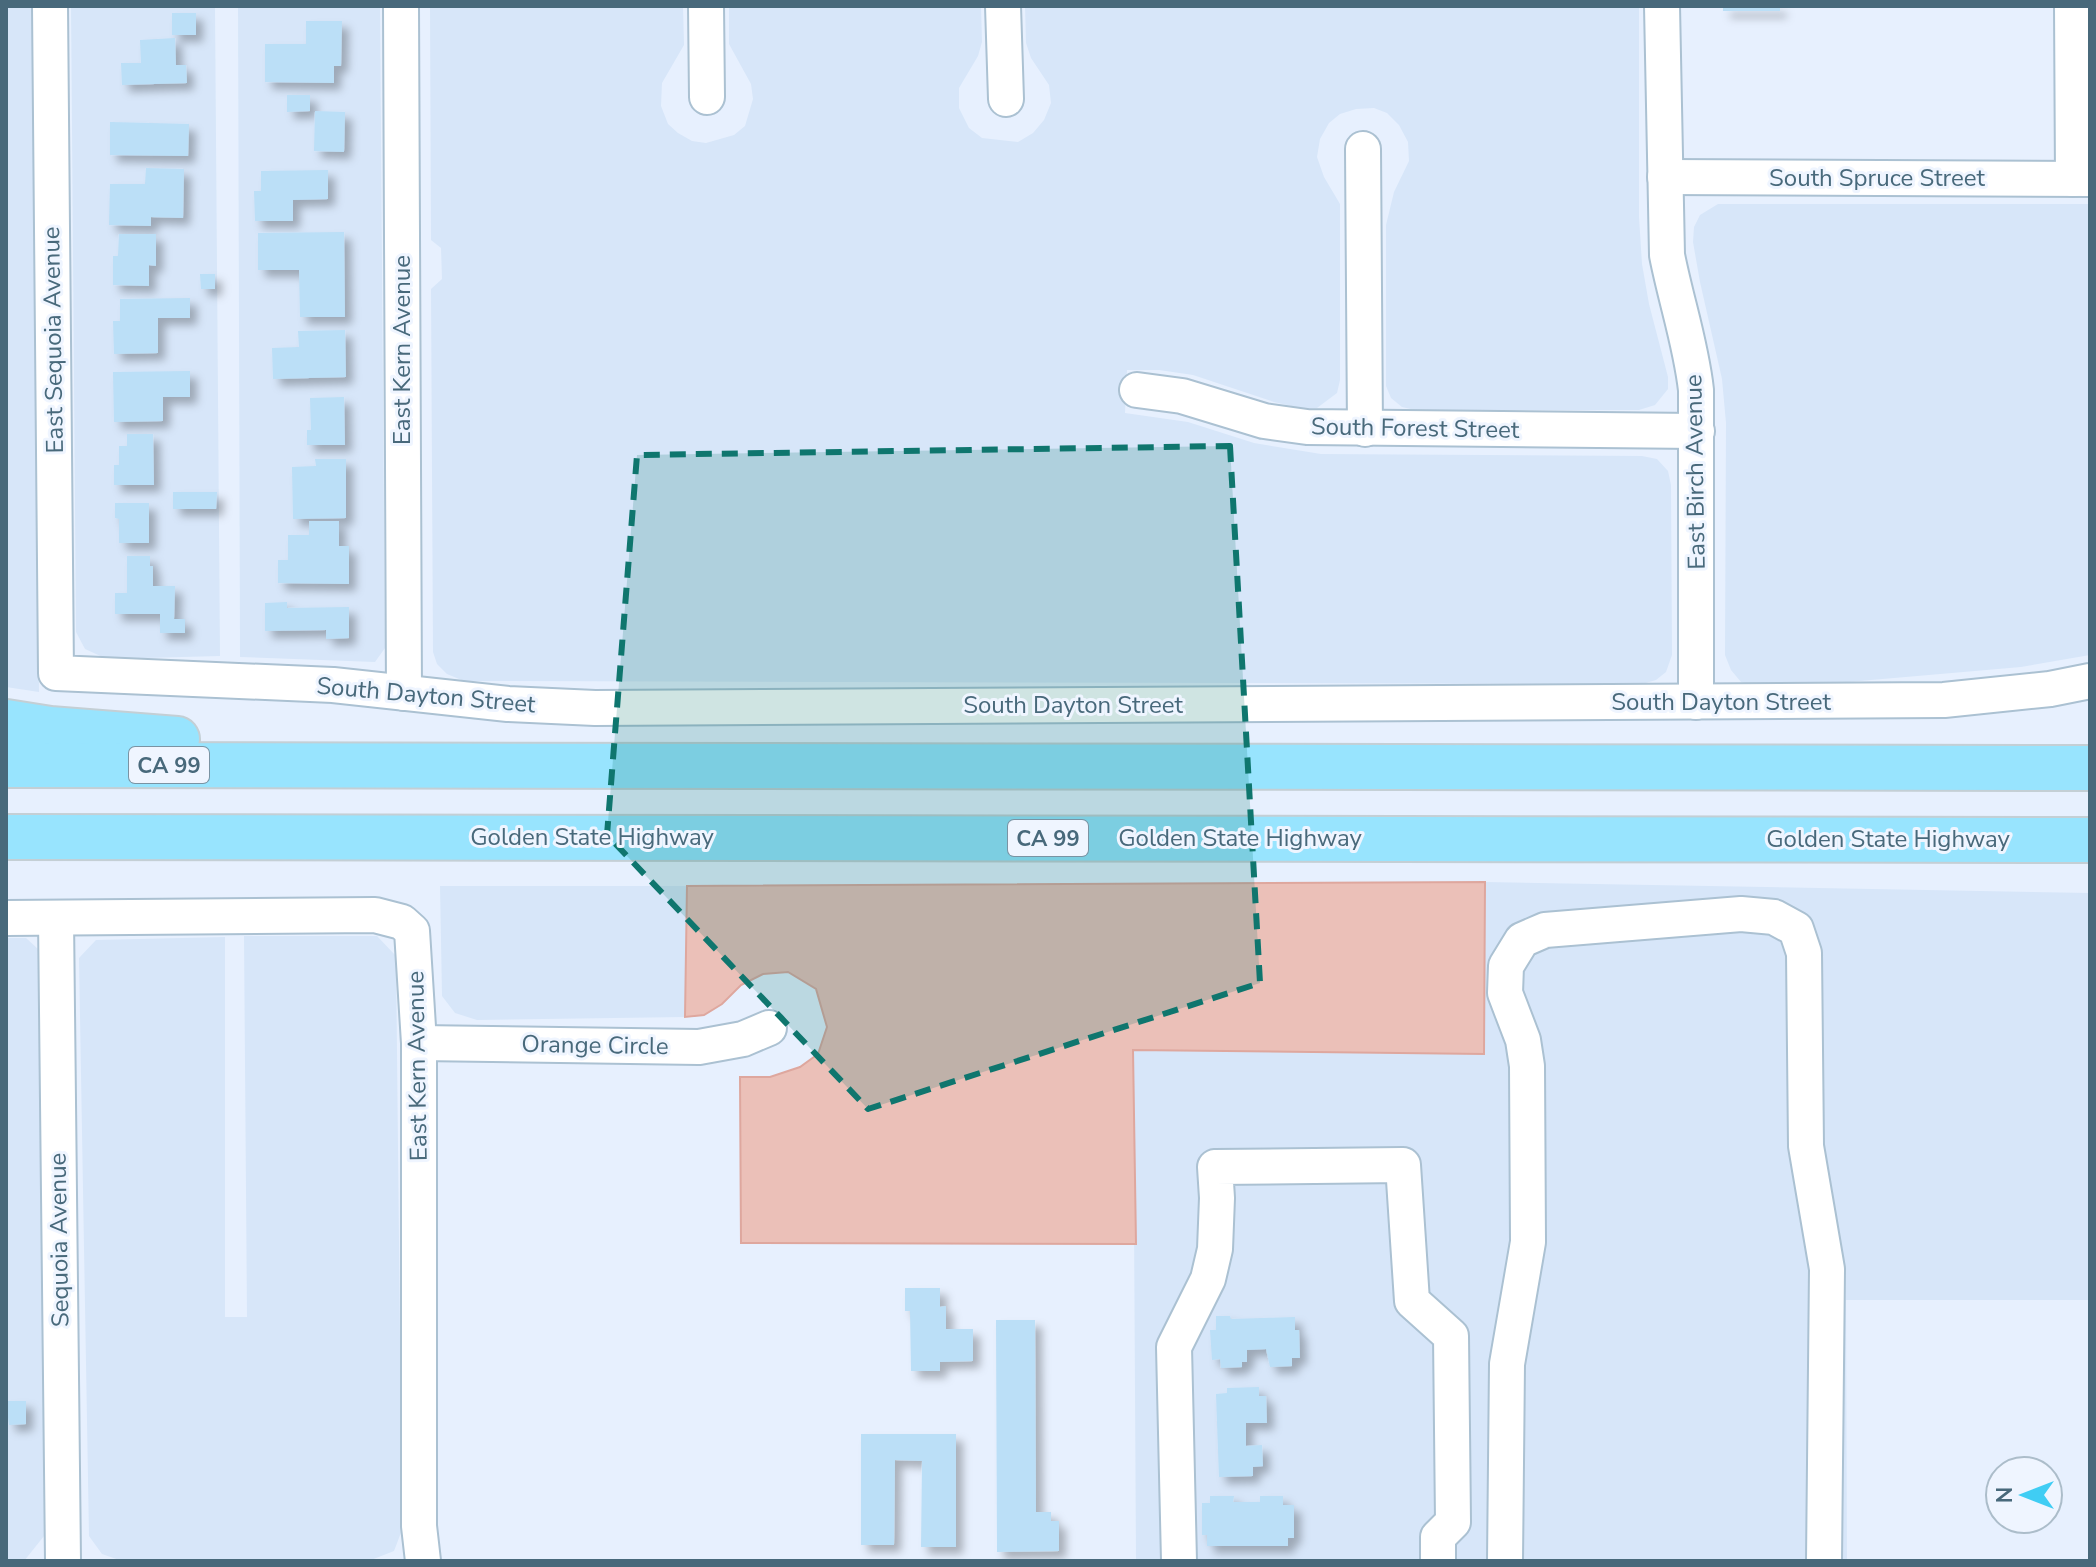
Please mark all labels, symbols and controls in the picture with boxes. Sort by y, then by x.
street label: South Spruce Street [1769,162,1986,194]
street label: East Sequoia Avenue [35,226,71,454]
street label: East Kern Avenue [386,255,418,445]
street label: East Birch Avenue [1677,374,1713,570]
street label: South Forest Street [1310,410,1520,446]
street label: South Dayton Street [315,669,537,721]
street label: South Dayton Street [1611,686,1831,718]
street label: South Dayton Street [963,689,1183,721]
road number: CA 99 [129,747,209,783]
road number: CA 99 [1008,820,1088,856]
street label: Golden State Highway [470,821,714,853]
street label: Golden State Highway [1118,822,1362,854]
street label: Golden State Highway [1766,823,2010,855]
street label: East Kern Avenue [399,971,435,1161]
street label: Orange Circle [521,1028,669,1062]
street label: Sequoia Avenue [41,1152,77,1328]
north arrow [1984,1455,2064,1535]
text: N [1990,1487,2020,1503]

